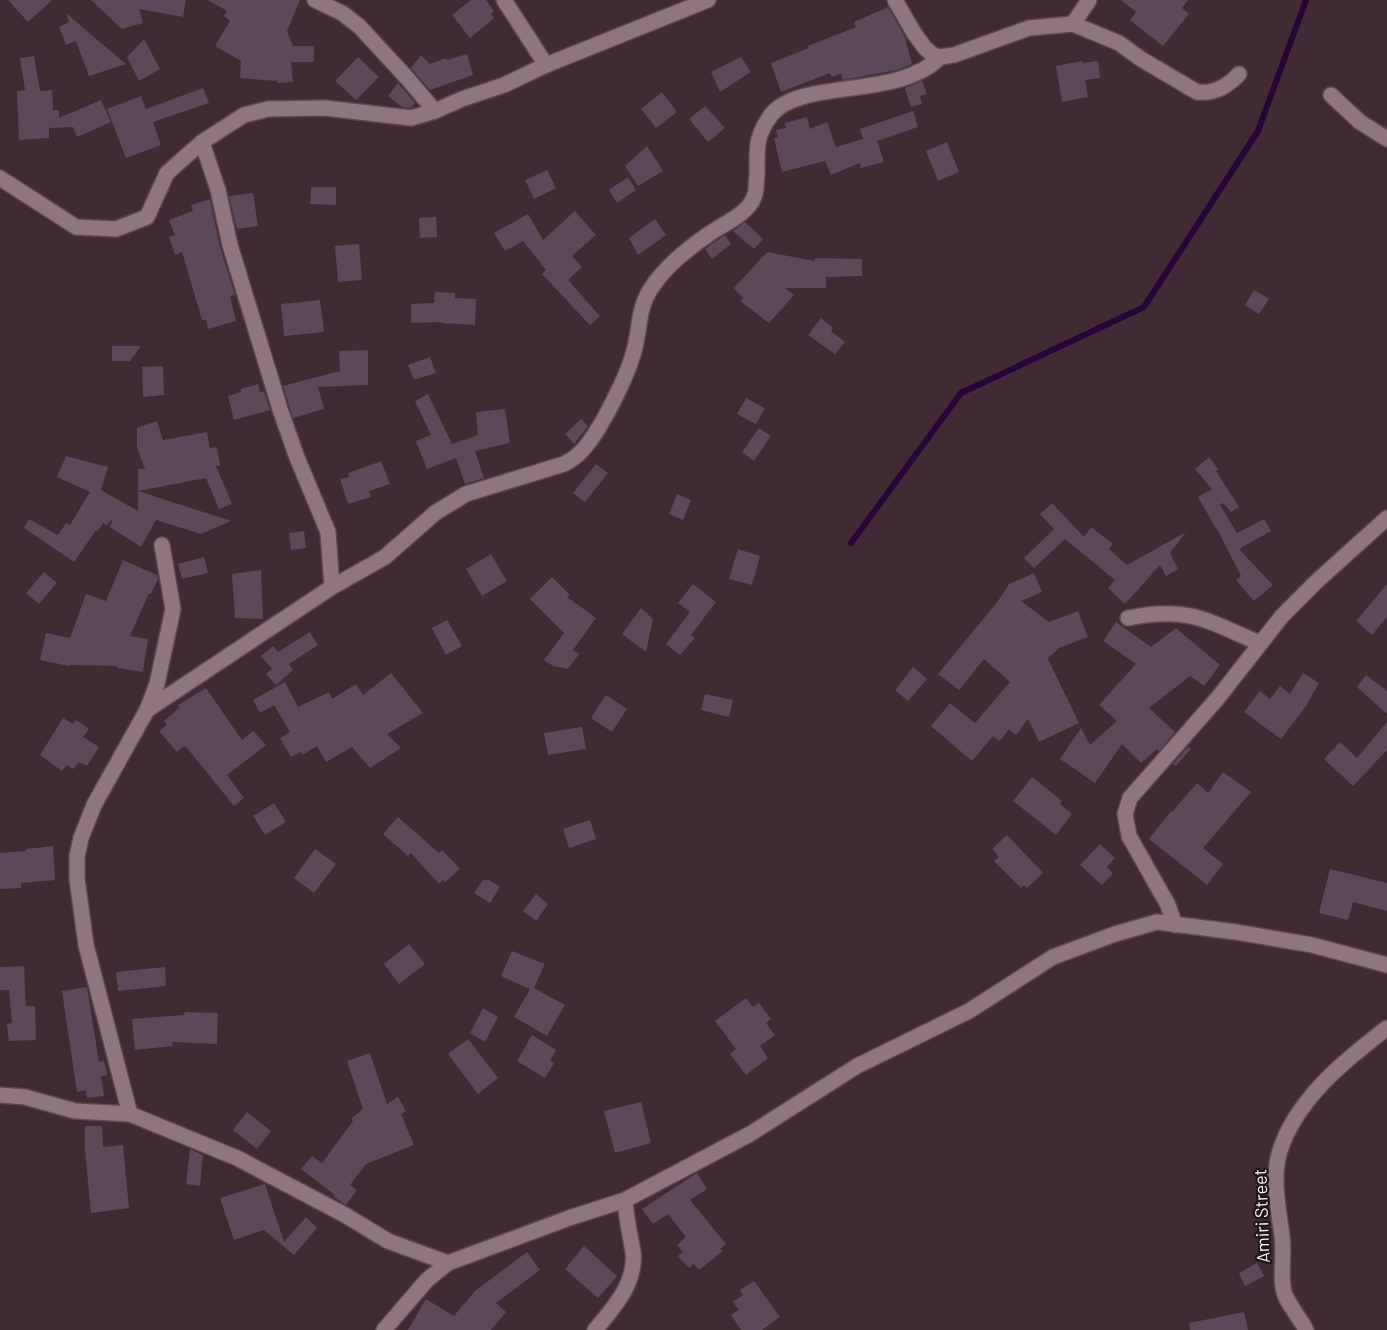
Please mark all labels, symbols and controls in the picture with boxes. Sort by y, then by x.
street label: Amiri Street [1248,1168,1274,1264]

